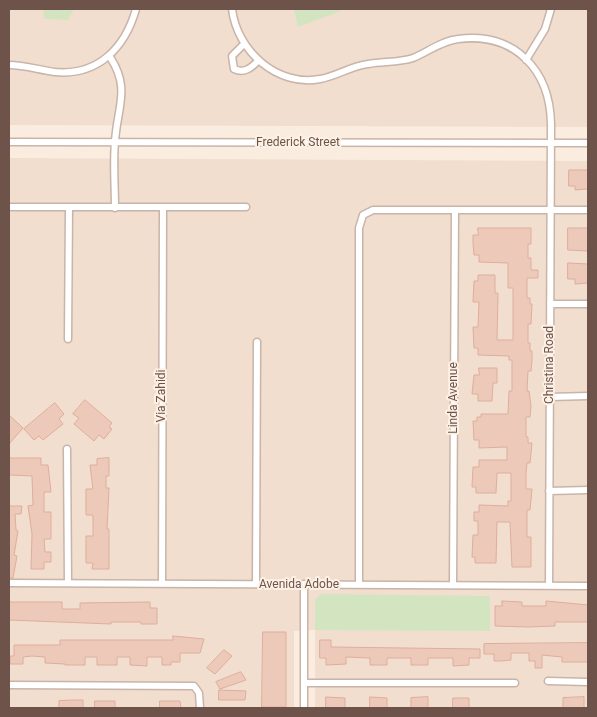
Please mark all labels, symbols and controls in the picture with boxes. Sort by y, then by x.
street label: Frederick Street [256,136,340,150]
street label: Christina Road [543,326,557,404]
street label: Linda Avenue [447,362,461,434]
street label: Via Zahidi [155,370,169,422]
street label: Avenida Adobe [259,578,339,592]

